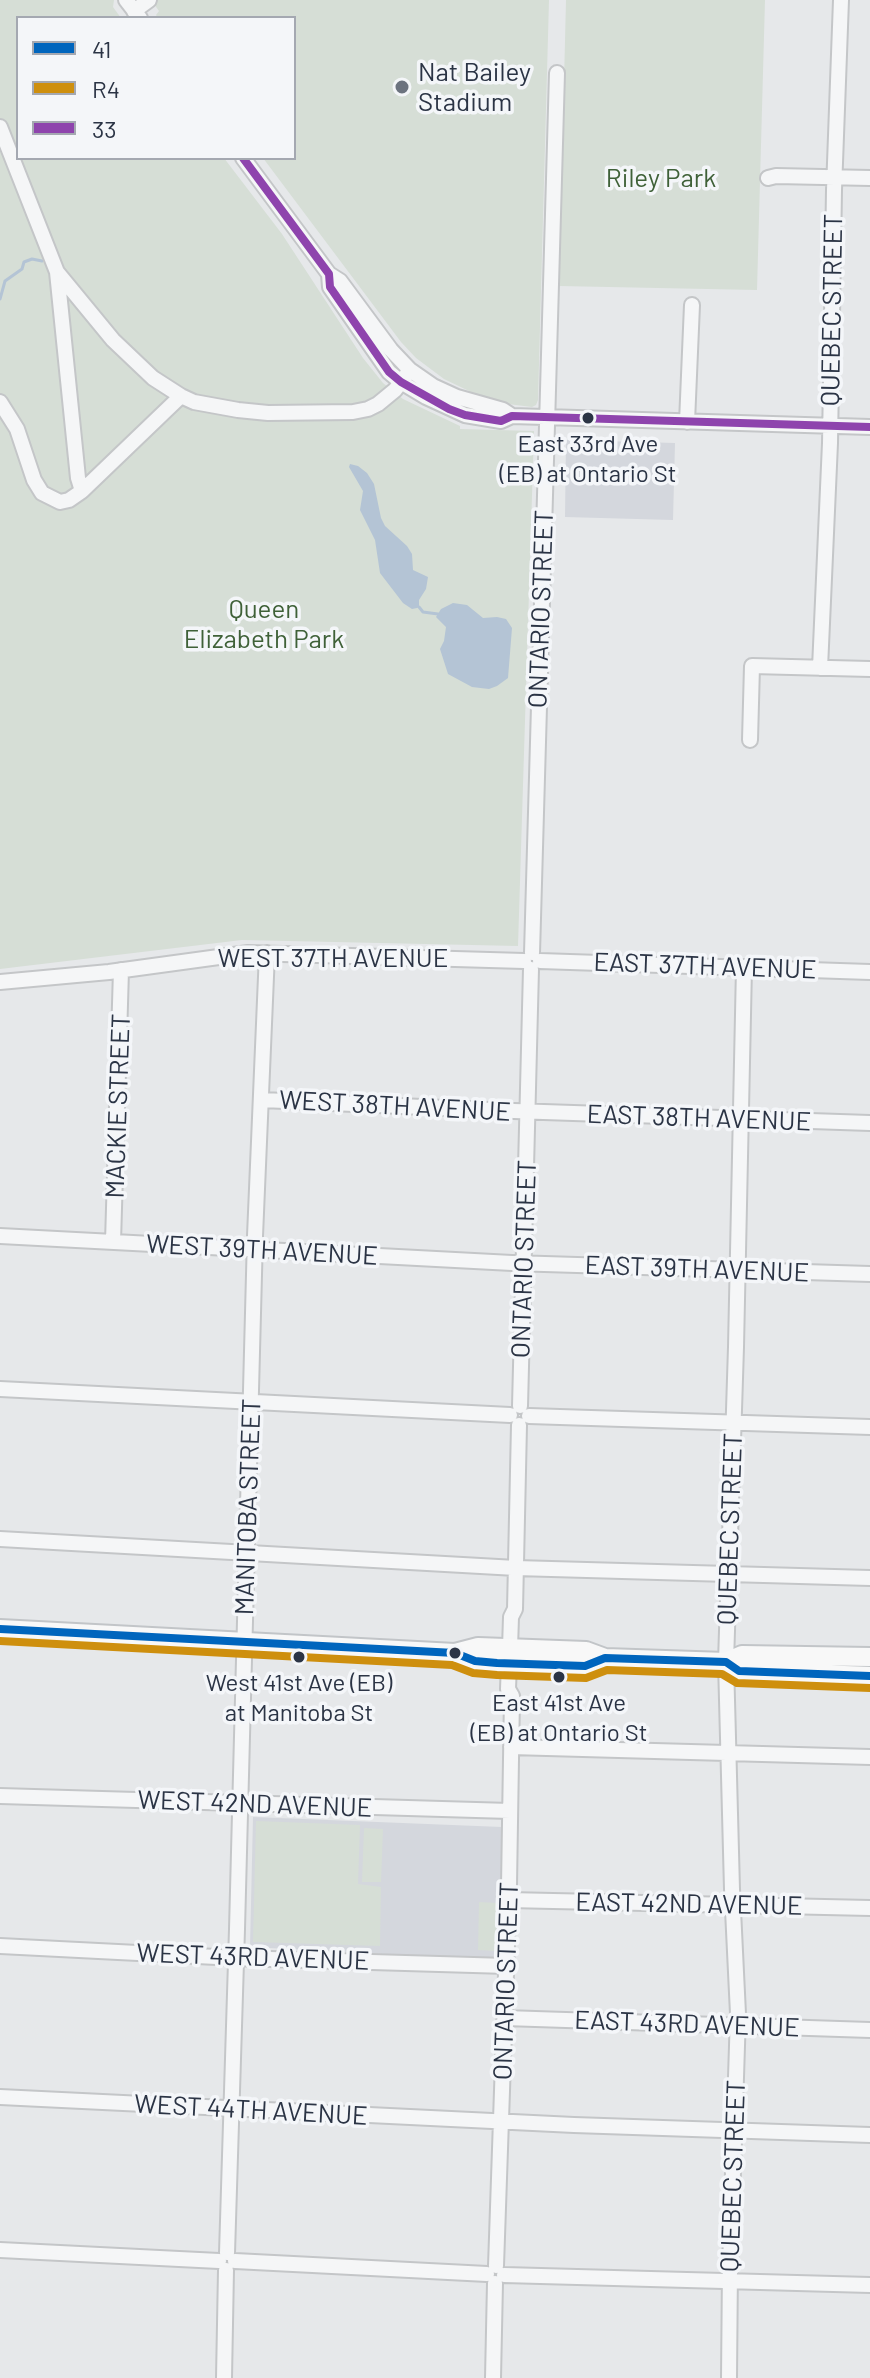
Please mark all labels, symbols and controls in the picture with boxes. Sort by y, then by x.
legend [16,16,296,160]
text: 41 [92,34,111,63]
place label: Nat Bailey Stadium [418,56,531,118]
text: R4 [92,74,120,103]
marker: Nat Bailey Stadium [393,78,411,96]
text: 33 [92,114,117,143]
park label: Riley Park [606,162,716,194]
street label: QUEBEC STREET [815,214,849,406]
marker: East 33rd Ave (EB) at Ontario St [580,410,596,426]
place label: East 33rd Ave (EB) at Ontario St [500,430,676,486]
street label: ONTARIO STREET [522,509,560,709]
park label: Queen Elizabeth Park [184,593,344,654]
street label: WEST 37TH AVENUE [218,942,448,974]
street label: EAST 37TH AVENUE [593,947,817,985]
street label: MACKIE STREET [99,1013,137,1199]
street label: WEST 38TH AVENUE [278,1084,512,1128]
street label: EAST 38TH AVENUE [586,1098,812,1138]
street label: ONTARIO STREET [505,1159,543,1359]
street label: WEST 39TH AVENUE [145,1228,379,1272]
street label: EAST 39TH AVENUE [584,1249,810,1289]
street label: MANITOBA STREET [229,1398,267,1616]
street label: QUEBEC STREET [711,1432,749,1626]
unlabelled marker [447,1645,463,1661]
marker: West 41st Ave (EB) at Manitoba St [291,1649,307,1665]
place label: West 41st Ave (EB) at Manitoba St [206,1669,392,1725]
marker: East 41st Ave (EB) at Ontario St [551,1669,567,1685]
place label: East 41st Ave (EB) at Ontario St [471,1689,647,1745]
street label: WEST 42ND AVENUE [137,1784,373,1824]
street label: ONTARIO STREET [487,1881,525,2081]
street label: EAST 42ND AVENUE [575,1886,803,1922]
street label: WEST 43RD AVENUE [136,1937,370,1977]
street label: EAST 43RD AVENUE [574,2004,800,2044]
street label: QUEBEC STREET [714,2079,752,2273]
street label: WEST 44TH AVENUE [133,2088,369,2132]

